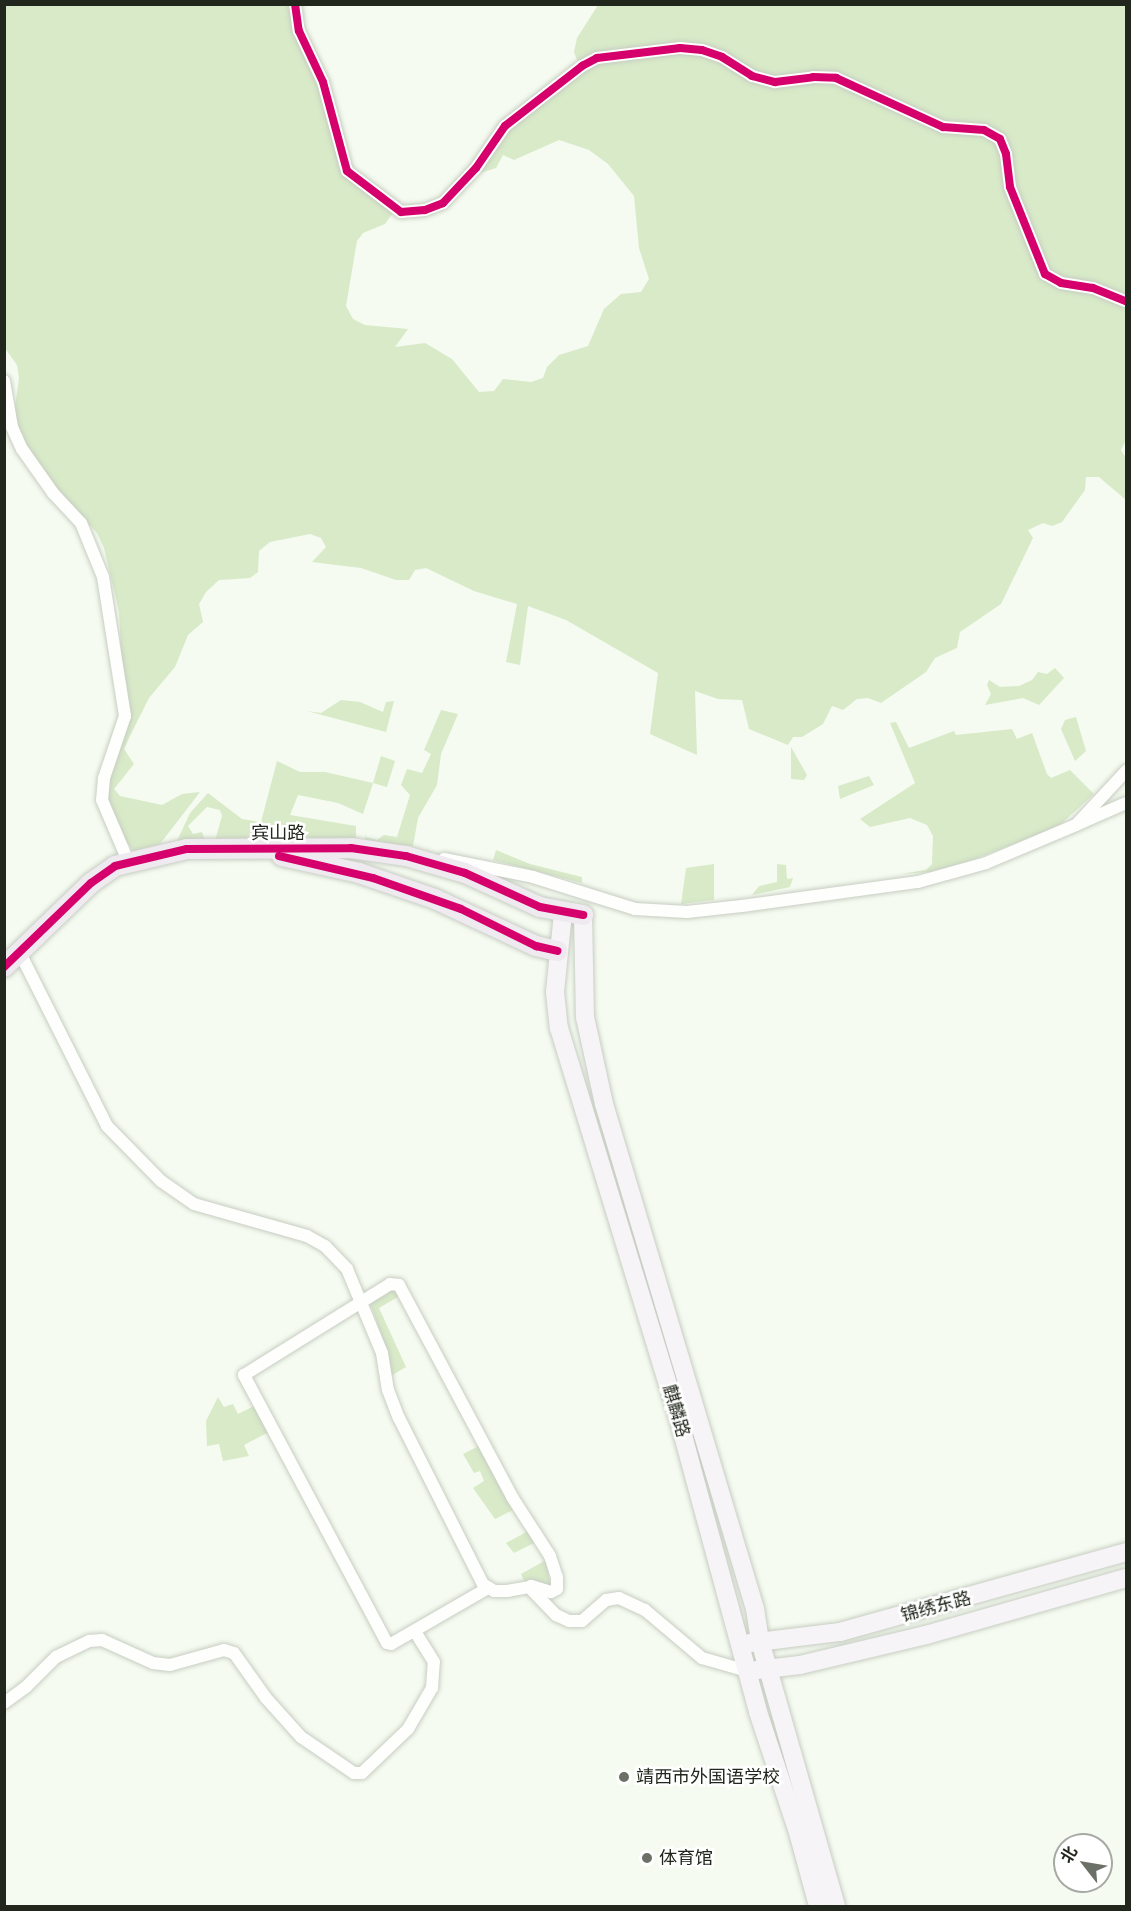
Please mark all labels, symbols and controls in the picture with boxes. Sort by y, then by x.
street label: 宾山路 [251,822,305,844]
street label: 麒麟路 [658,1382,694,1440]
street label: 锦绣东路 [898,1587,974,1627]
place label: 靖西市外国语学校 [636,1766,780,1788]
marker: 靖西市外国语学校 [617,1770,631,1784]
north arrow [1053,1833,1113,1893]
text: 北 [1057,1843,1081,1866]
place label: 体育馆 [659,1847,713,1869]
marker: 体育馆 [640,1851,654,1865]

